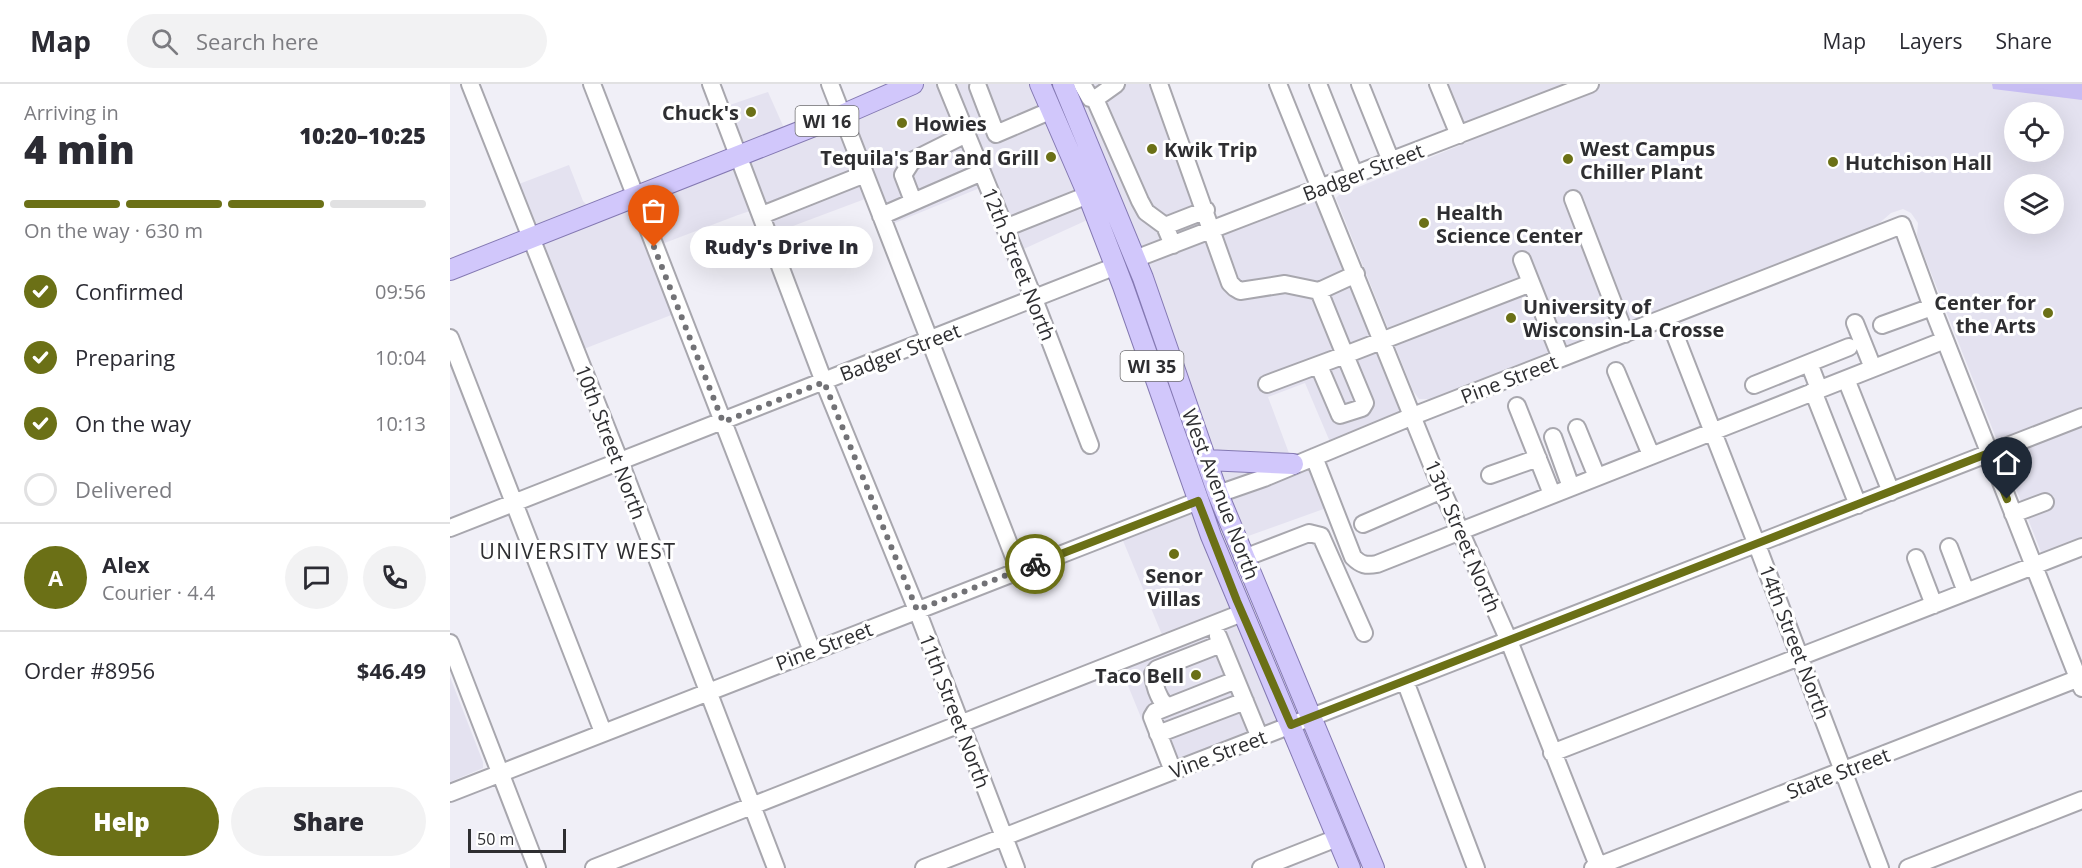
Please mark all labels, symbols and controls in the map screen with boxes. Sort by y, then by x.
search box [127,14,547,68]
text: Map [30,22,91,60]
icon: search [148,25,181,58]
text: Search here [196,26,319,56]
text: Map [1823,27,1866,55]
text: Layers [1899,27,1963,55]
text: Share [1996,27,2052,55]
text: Arriving in [24,99,119,126]
place label: Chuck's [662,99,739,126]
map controls [2004,102,2064,234]
button: locate [2004,102,2064,162]
marker: Chuck's [744,105,758,119]
road number: WI 16 [796,106,859,136]
place label: Howies [914,110,987,137]
marker: Howies [895,116,909,130]
text: 10:20–10:25 [299,120,426,150]
text: 4 min [24,122,135,175]
place label: West Campus Chiller Plant [1580,135,1715,185]
place label: Kwik Trip [1164,136,1258,163]
street label: Badger Street [1299,137,1427,207]
marker: Kwik Trip [1145,142,1159,156]
place label: Tequila's Bar and Grill [820,144,1039,171]
place label: Hutchison Hall [1845,149,1992,176]
marker: Tequila's Bar and Grill [1044,150,1058,164]
marker: West Campus Chiller Plant [1561,152,1575,166]
marker: Hutchison Hall [1826,155,1840,169]
button: layers [2004,174,2064,234]
street label: 12th Street North [976,183,1062,345]
pin [628,185,679,247]
icon: bag [637,194,670,227]
place label: Health Science Center [1436,199,1583,249]
marker: Health Science Center [1417,216,1431,230]
text: On the way · 630 m [24,217,203,244]
callout: Rudy's Drive In [690,226,873,268]
text: Rudy's Drive In [704,233,859,260]
icon: check [24,275,57,308]
text: Confirmed [75,276,184,306]
text: 09:56 [375,278,426,305]
place label: Center for the Arts [1934,289,2036,339]
place label: University of Wisconsin-La Crosse [1523,293,1724,343]
marker: Center for the Arts [2041,306,2055,320]
marker: University of Wisconsin-La Crosse [1504,311,1518,325]
street label: Badger Street [836,317,964,387]
icon: check [24,341,57,374]
text: Preparing [75,342,175,372]
text: 10:04 [375,344,426,371]
street label: Pine Street [1457,348,1561,410]
road number: WI 35 [1120,351,1184,381]
street label: 10th Street North [569,361,653,523]
street label: West Avenue North [1176,405,1266,583]
icon: check [24,407,57,440]
text: On the way [75,408,191,438]
text: 10:13 [375,410,426,437]
pin [1981,437,2032,499]
icon: home [1990,446,2023,479]
street label: 13th Street North [1419,456,1507,616]
text: Delivered [75,474,173,504]
courier [1005,534,1065,594]
district label: UNIVERSITY WEST [480,537,676,565]
button: chat [285,546,348,609]
button: phone [363,546,426,609]
marker: Senor Villas [1167,547,1181,561]
icon: bike [1019,548,1052,581]
text: Alex [102,549,150,579]
street label: 14th Street North [1753,561,1837,723]
text: A [48,562,63,592]
place label: Senor Villas [1145,562,1203,612]
text: Courier · 4.4 [102,579,215,606]
street label: Pine Street [772,615,876,677]
street label: 11th Street North [913,630,997,792]
text: Order #8956 [24,655,155,685]
text: $46.49 [357,655,426,685]
place label: Taco Bell [1095,662,1184,689]
marker: Taco Bell [1189,668,1203,682]
street label: Vine Street [1166,723,1270,785]
street label: State Street [1782,741,1894,805]
button: Help [24,787,219,856]
button: Share [231,787,426,856]
scale bar [468,826,566,854]
text: 50 m [477,828,514,850]

